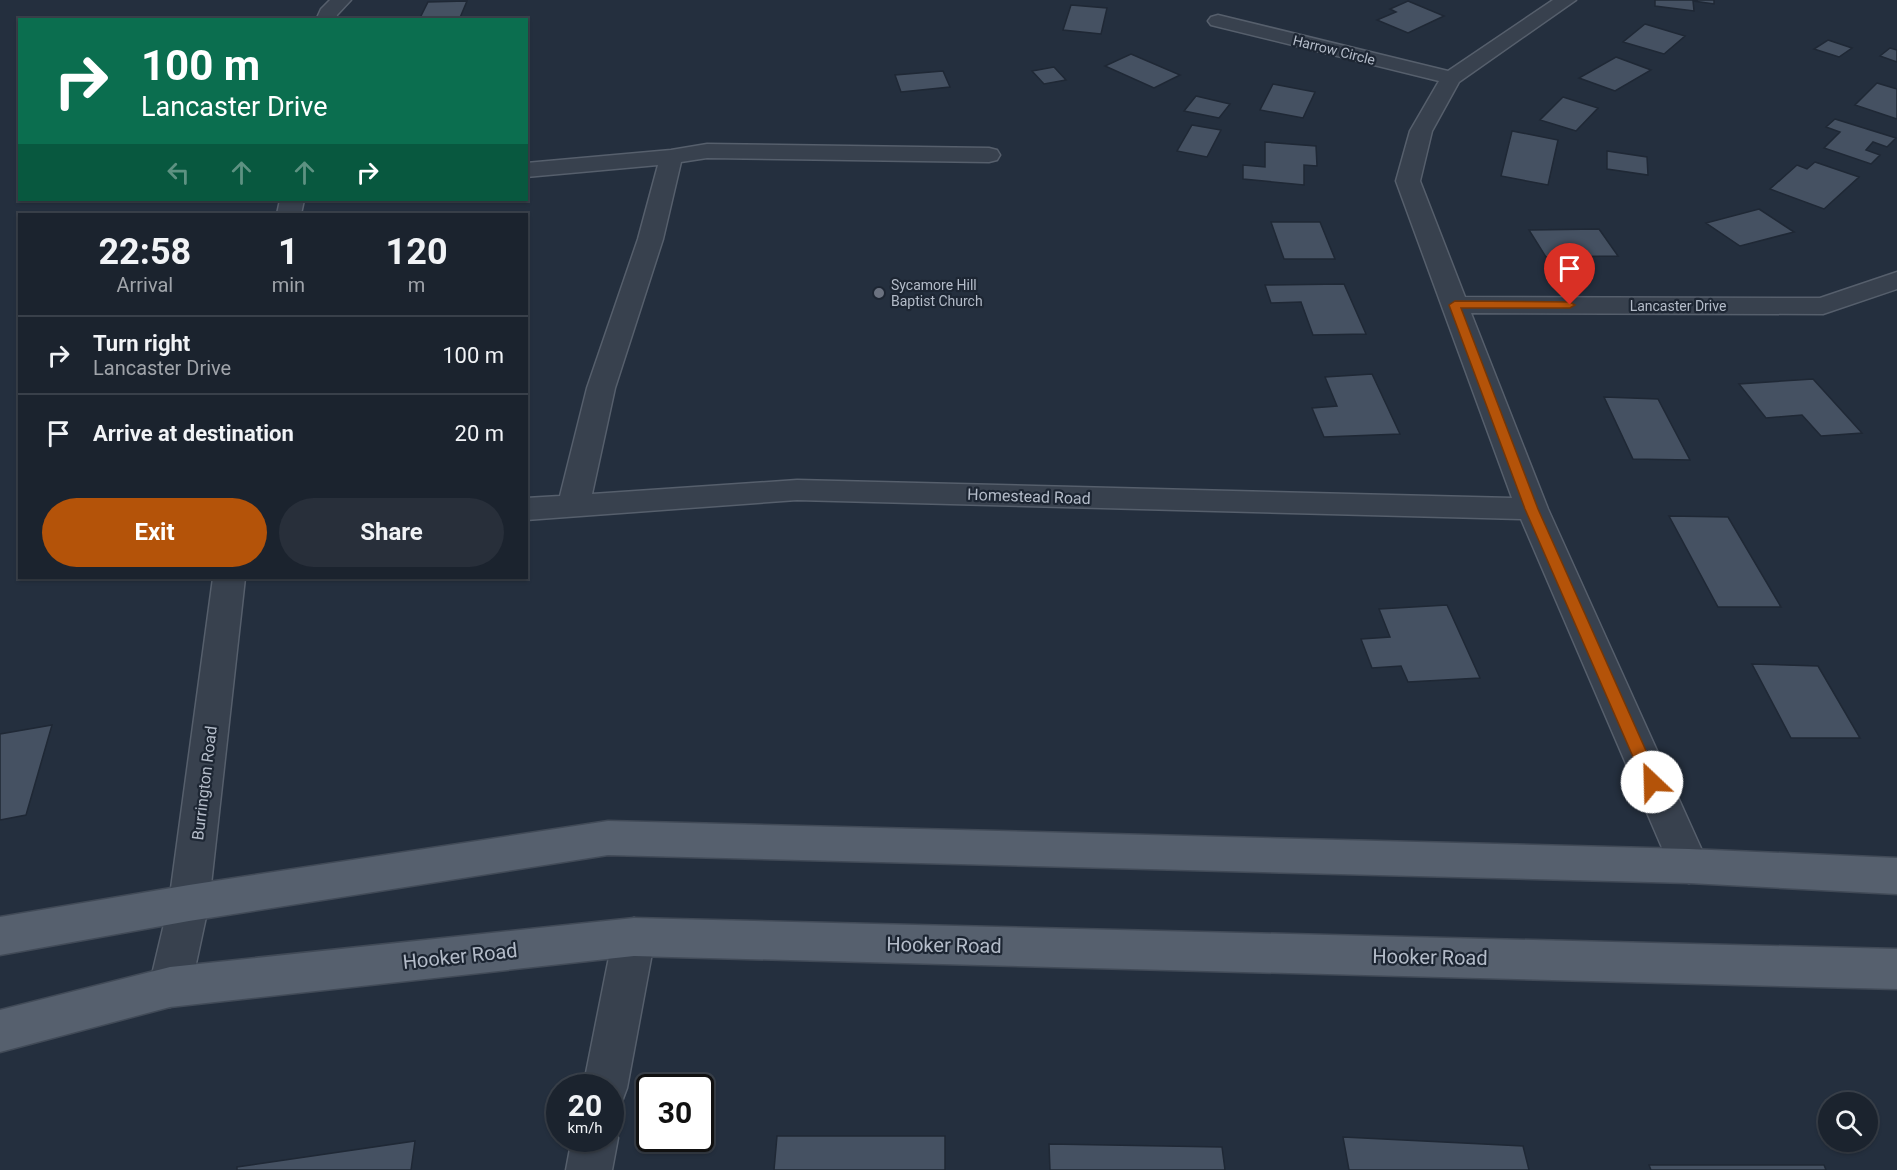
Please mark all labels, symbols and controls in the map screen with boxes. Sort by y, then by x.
street label: Harrow Circle [1291,32,1377,68]
text: 100 m [141,41,260,90]
icon: right [42,42,120,120]
text: Lancaster Drive [141,91,328,123]
icon: left [162,156,195,189]
icon: ahead [225,156,258,189]
icon: ahead [288,156,321,189]
icon: right [351,156,384,189]
text: 22:58 [98,231,191,273]
text: 1 [278,231,299,273]
text: 120 [386,231,448,273]
pin [1544,243,1595,305]
icon: arrive [1553,252,1586,285]
text: Arrival [116,273,173,297]
text: min [272,273,305,297]
text: m [408,273,425,297]
place label: Sycamore Hill Baptist Church [891,277,983,309]
marker: Sycamore Hill Baptist Church [872,286,886,300]
street label: Lancaster Drive [1630,298,1726,314]
text: Turn right [93,331,190,356]
icon: right [42,339,75,372]
text: 100 m [442,343,504,368]
text: Lancaster Drive [93,356,231,380]
icon: arrive [42,417,75,450]
text: Arrive at destination [93,421,294,446]
text: 20 m [455,421,504,446]
street label: Homestead Road [967,485,1091,508]
button: Exit [42,498,267,567]
button: Share [279,498,504,567]
street label: Burrington Road [188,725,221,841]
position arrow [1620,750,1684,814]
street label: Hooker Road [886,932,1002,958]
street label: Hooker Road [401,938,519,974]
street label: Hooker Road [1372,944,1488,970]
speed limit sign: 30 [636,1074,714,1152]
text: 20 [568,1088,602,1123]
map controls [1818,1092,1878,1152]
button: search [1818,1092,1878,1152]
text: km/h [567,1119,603,1137]

